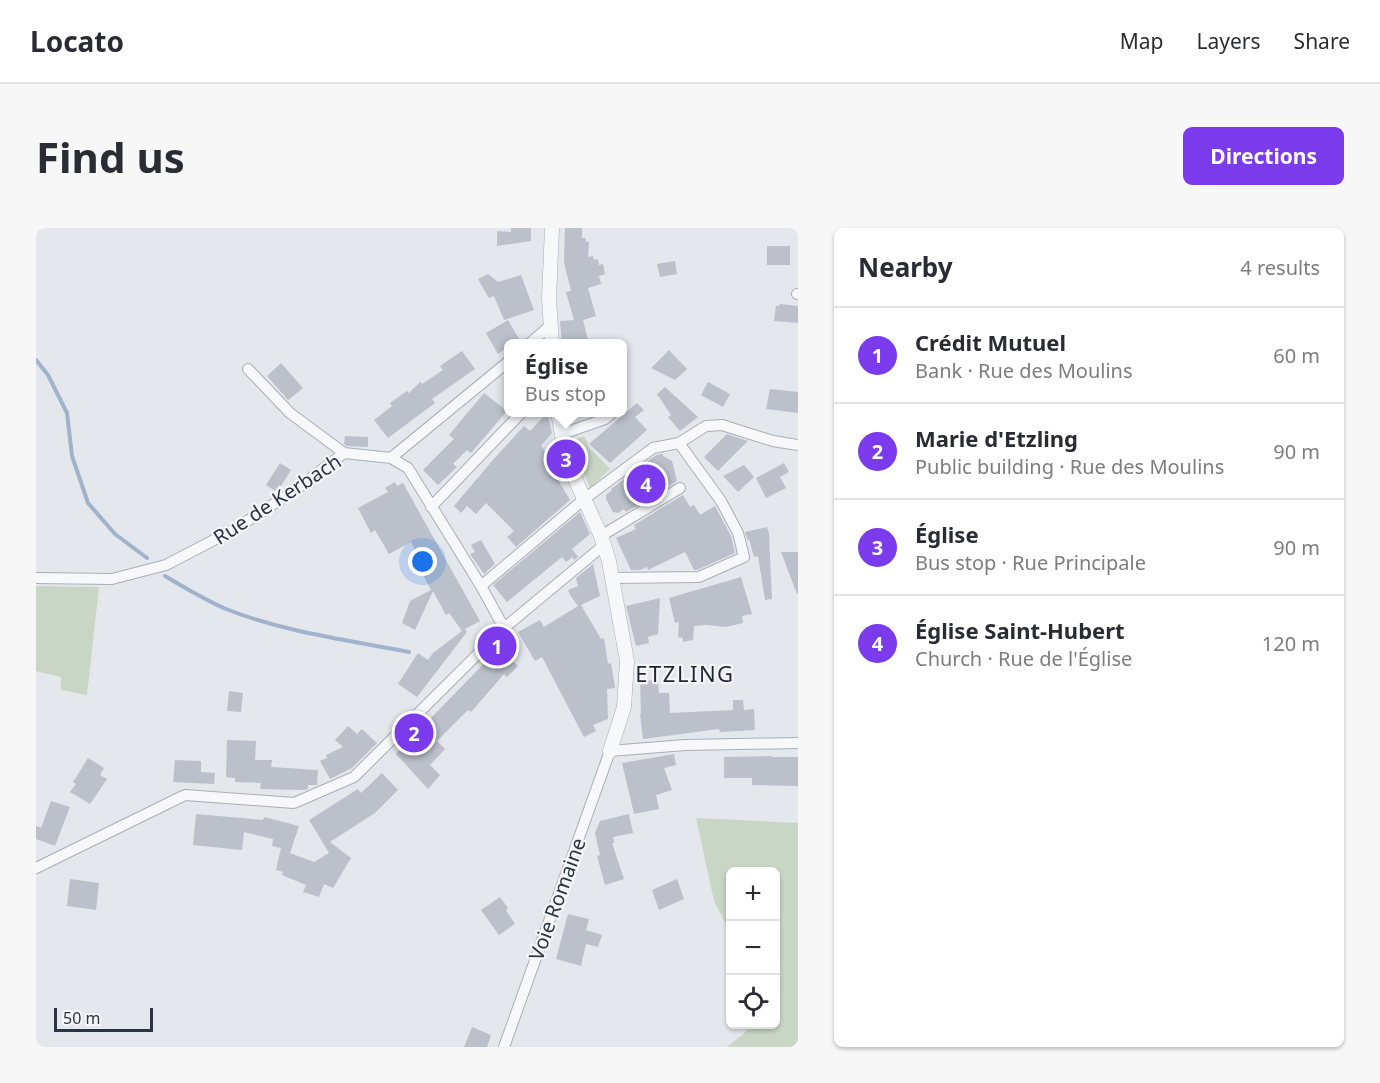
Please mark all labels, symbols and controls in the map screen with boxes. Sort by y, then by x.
text: Locato [30,22,124,60]
text: Map [1120,27,1164,55]
text: Layers [1197,27,1261,55]
text: Share [1294,27,1350,55]
button: Directions [1183,127,1344,185]
text: Find us [36,128,185,185]
text: Nearby [858,249,953,285]
text: 4 results [1240,254,1320,281]
text: Crédit Mutuel [915,327,1066,357]
popup [504,339,627,417]
text: 1 [872,342,883,369]
text: 60 m [1273,342,1320,369]
text: Église [525,350,588,380]
text: Bank · Rue des Moulins [915,357,1133,384]
text: Bus stop [525,380,606,407]
text: Marie d'Etzling [915,423,1078,453]
pin: 3 [546,436,586,482]
text: 2 [872,438,883,465]
text: 90 m [1273,438,1320,465]
street label: Rue de Kerbach [208,448,346,550]
text: Public building · Rue des Moulins [915,453,1224,480]
pin: 4 [626,462,666,506]
text: Église [915,519,979,549]
text: 3 [872,534,883,561]
text: 90 m [1273,534,1320,561]
your location [408,547,437,576]
text: Bus stop · Rue Principale [915,549,1146,576]
text: Église Saint-Hubert [915,615,1125,645]
pin: 1 [478,624,516,668]
text: 4 [872,630,883,657]
text: 120 m [1262,630,1320,657]
text: Church · Rue de l'Église [915,645,1132,672]
district label: ETZLING [635,658,735,688]
pin: 2 [394,710,434,756]
street label: Voie Romaine [522,834,592,964]
map controls [726,867,780,1029]
button: + [726,867,780,921]
button: − [726,921,780,975]
button: locate [726,975,780,1029]
scale bar [54,1005,153,1032]
text: 50 m [63,1007,100,1029]

